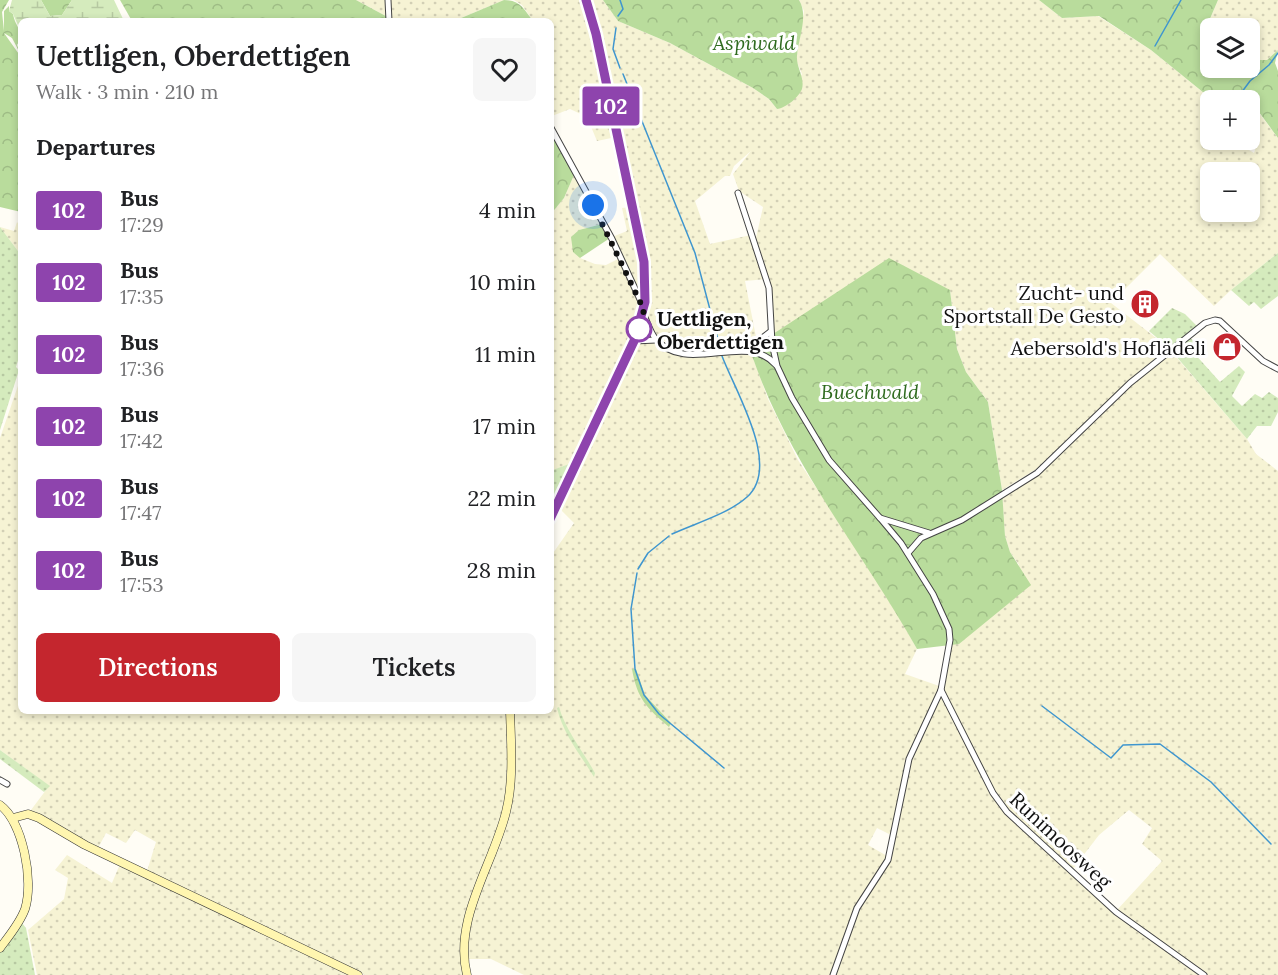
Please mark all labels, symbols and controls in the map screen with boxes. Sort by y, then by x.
map controls [1200,18,1260,222]
button: layers [1200,18,1260,78]
park label: Aspiwald [712,30,796,55]
text: Uettligen, Oberdettigen [36,38,351,74]
button: heart [473,38,536,101]
text: Walk · 3 min · 210 m [36,79,218,104]
line badge: 102 [576,86,646,126]
button: + [1200,90,1260,150]
text: 102 [594,93,628,120]
text: Departures [36,133,155,161]
button: − [1200,162,1260,222]
text: Bus [120,184,159,212]
your location [578,190,608,220]
text: 4 min [479,196,536,224]
text: 102 [52,197,86,224]
text: 17:29 [120,212,164,237]
text: Bus [120,256,159,284]
text: 10 min [469,268,536,296]
text: 102 [52,269,86,296]
place label: Zucht- und Sportstall De Gesto [943,280,1124,328]
text: 17:35 [120,284,164,309]
building icon: Zucht- und Sportstall De Gesto [1129,288,1161,320]
place label: Uettligen, Oberdettigen [657,306,784,354]
marker: Uettligen, Oberdettigen [626,316,652,342]
text: Bus [120,328,159,356]
shop icon: Aebersold's Hoflädeli [1211,331,1243,363]
place label: Aebersold's Hoflädeli [1010,335,1206,360]
text: 11 min [475,340,536,368]
text: 102 [52,341,86,368]
text: 17:36 [120,356,164,381]
park label: Buechwald [821,379,920,404]
text: Bus [120,400,159,428]
text: 17 min [473,412,536,440]
text: 102 [52,413,86,440]
text: 17:42 [120,428,163,453]
text: Bus [120,472,159,500]
text: 22 min [467,484,536,512]
text: 102 [52,485,86,512]
text: 17:47 [120,500,162,525]
text: Bus [120,544,159,572]
text: 28 min [467,556,536,584]
text: 102 [52,557,86,584]
text: 17:53 [120,572,164,597]
button: Directions [36,633,280,702]
button: Tickets [292,633,536,702]
street label: Runimoosweg [1005,786,1118,894]

